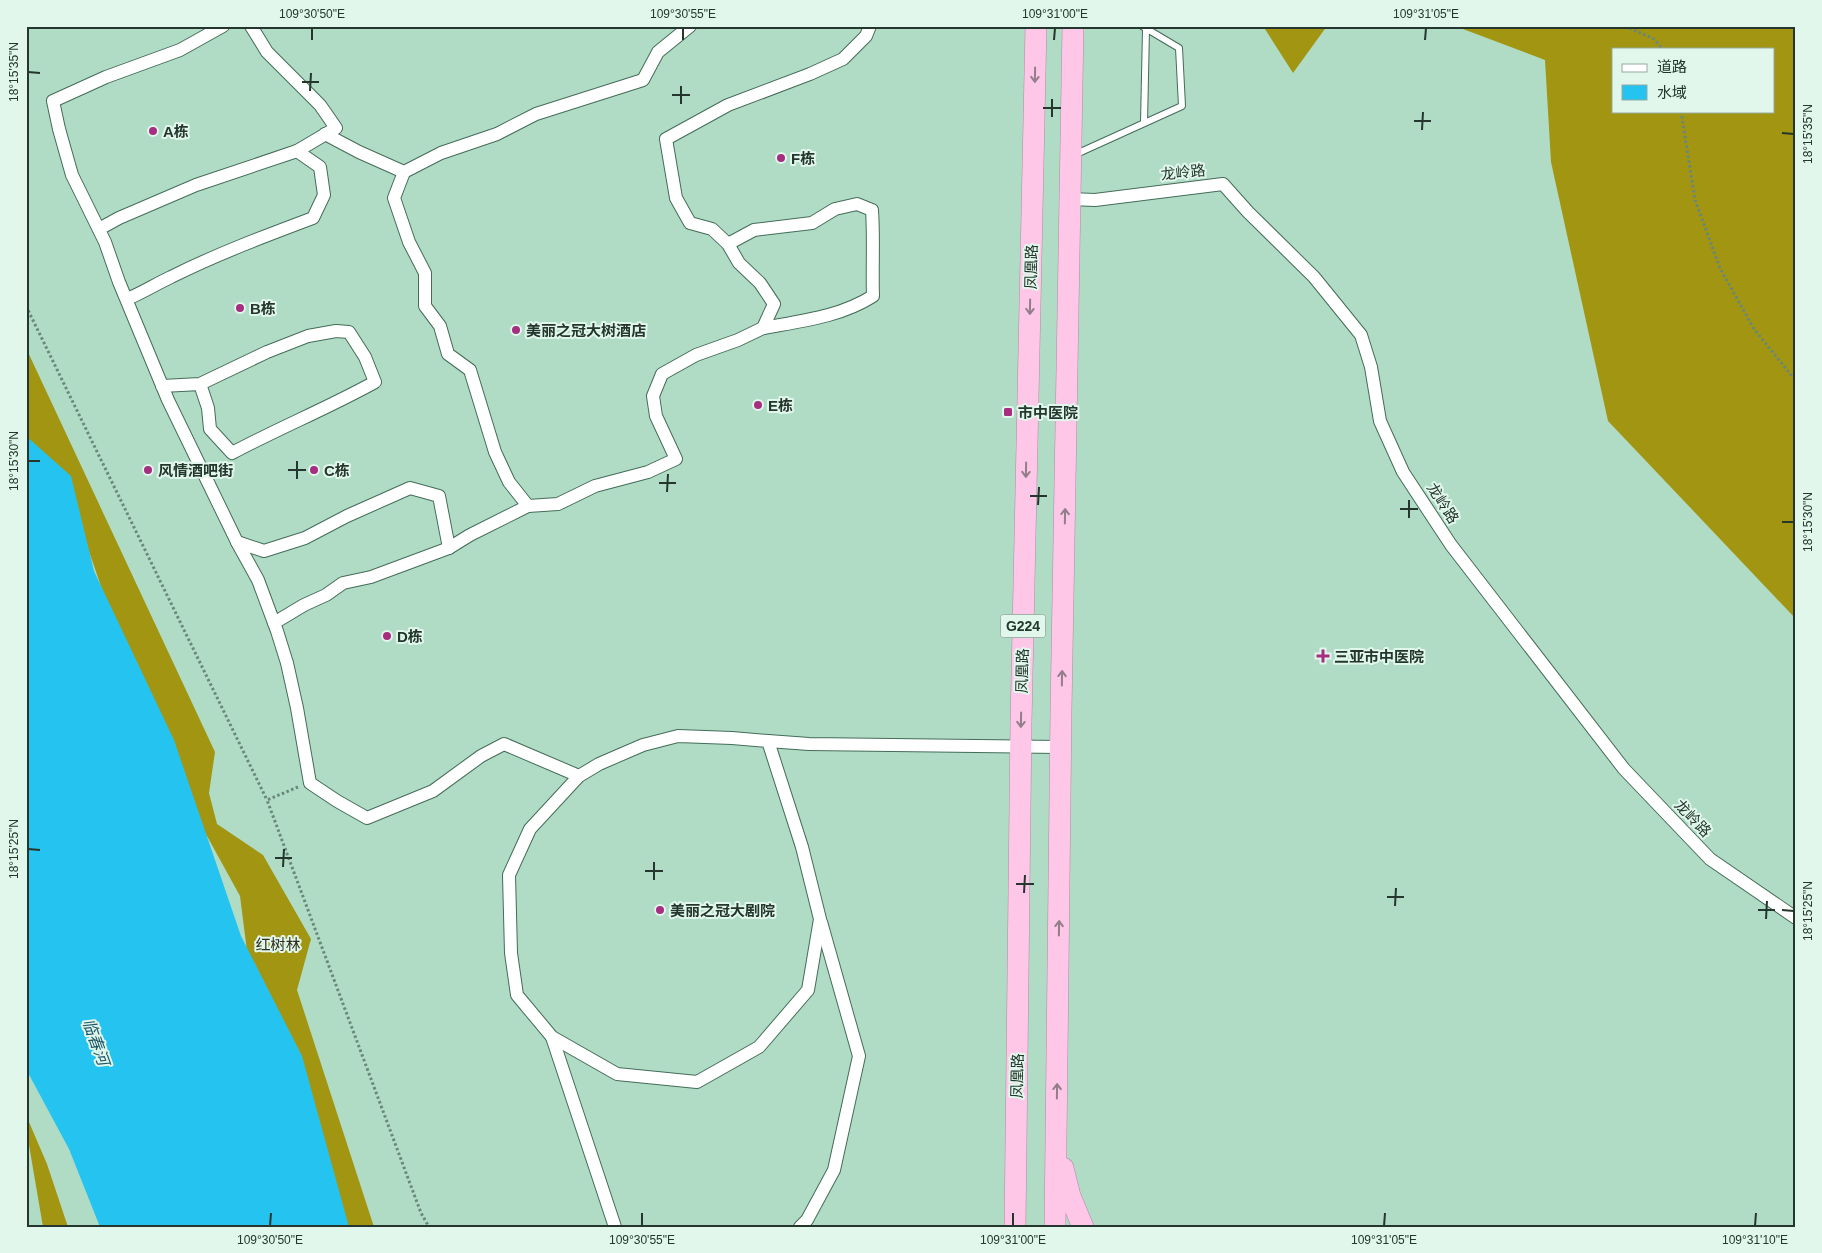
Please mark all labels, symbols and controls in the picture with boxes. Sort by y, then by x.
text: 109°30'50"E [279,7,345,21]
text: 109°30'55"E [650,7,716,21]
text: 109°31'00"E [1022,7,1088,21]
text: 109°31'05"E [1393,7,1459,21]
text: 18°15'35"N [7,42,21,102]
legend [1612,48,1774,112]
text: 道路 [1657,58,1687,75]
one-way arrow [1030,67,1039,83]
text: 水域 [1657,84,1687,101]
text: 18°15'35"N [1801,104,1815,164]
place label: A栋 [163,123,189,140]
marker: A栋 [147,125,159,137]
place label: F栋 [791,150,815,167]
marker: F栋 [775,152,787,164]
street label: 龙岭路 [1160,161,1206,183]
street label: 凤凰路 [1022,244,1040,290]
one-way arrow [1025,299,1034,315]
place label: B栋 [250,300,276,317]
marker: B栋 [234,302,246,314]
place label: 美丽之冠大树酒店 [526,322,646,339]
marker: 美丽之冠大树酒店 [510,324,522,336]
place label: E栋 [768,397,793,414]
marker: E栋 [752,399,764,411]
place label: 市中医院 [1018,404,1078,421]
marker: 市中医院 [1002,406,1014,418]
text: 18°15'30"N [7,431,21,491]
place label: 风情酒吧街 [158,462,233,479]
place label: C栋 [324,462,350,479]
one-way arrow [1021,462,1031,478]
marker: 风情酒吧街 [142,464,154,476]
marker: C栋 [308,464,320,476]
street label: 龙岭路 [1424,479,1462,527]
text: 18°15'30"N [1801,492,1815,552]
one-way arrow [1060,508,1070,524]
road number: G224 [1000,614,1046,638]
place label: D栋 [397,628,423,645]
marker: D栋 [381,630,393,642]
street label: 凤凰路 [1013,648,1031,694]
place label: 三亚市中医院 [1334,648,1424,665]
marker: 三亚市中医院 [1316,649,1330,663]
one-way arrow [1057,670,1067,686]
one-way arrow [1016,712,1026,728]
street label: 龙岭路 [1671,796,1715,840]
text: 18°15'25"N [7,819,21,879]
text: 18°15'25"N [1801,881,1815,941]
place label: 美丽之冠大剧院 [670,902,775,919]
marker: 美丽之冠大剧院 [654,904,666,916]
one-way arrow [1054,920,1064,936]
park label: 红树林 [255,936,301,953]
water label: 临春河 [80,1017,113,1070]
street label: 凤凰路 [1008,1053,1026,1099]
one-way arrow [1052,1083,1062,1099]
text: 109°30'50"E [237,1233,303,1247]
text: 109°30'55"E [609,1233,675,1247]
text: 109°31'00"E [980,1233,1046,1247]
text: 109°31'05"E [1351,1233,1417,1247]
text: 109°31'10"E [1722,1233,1788,1247]

